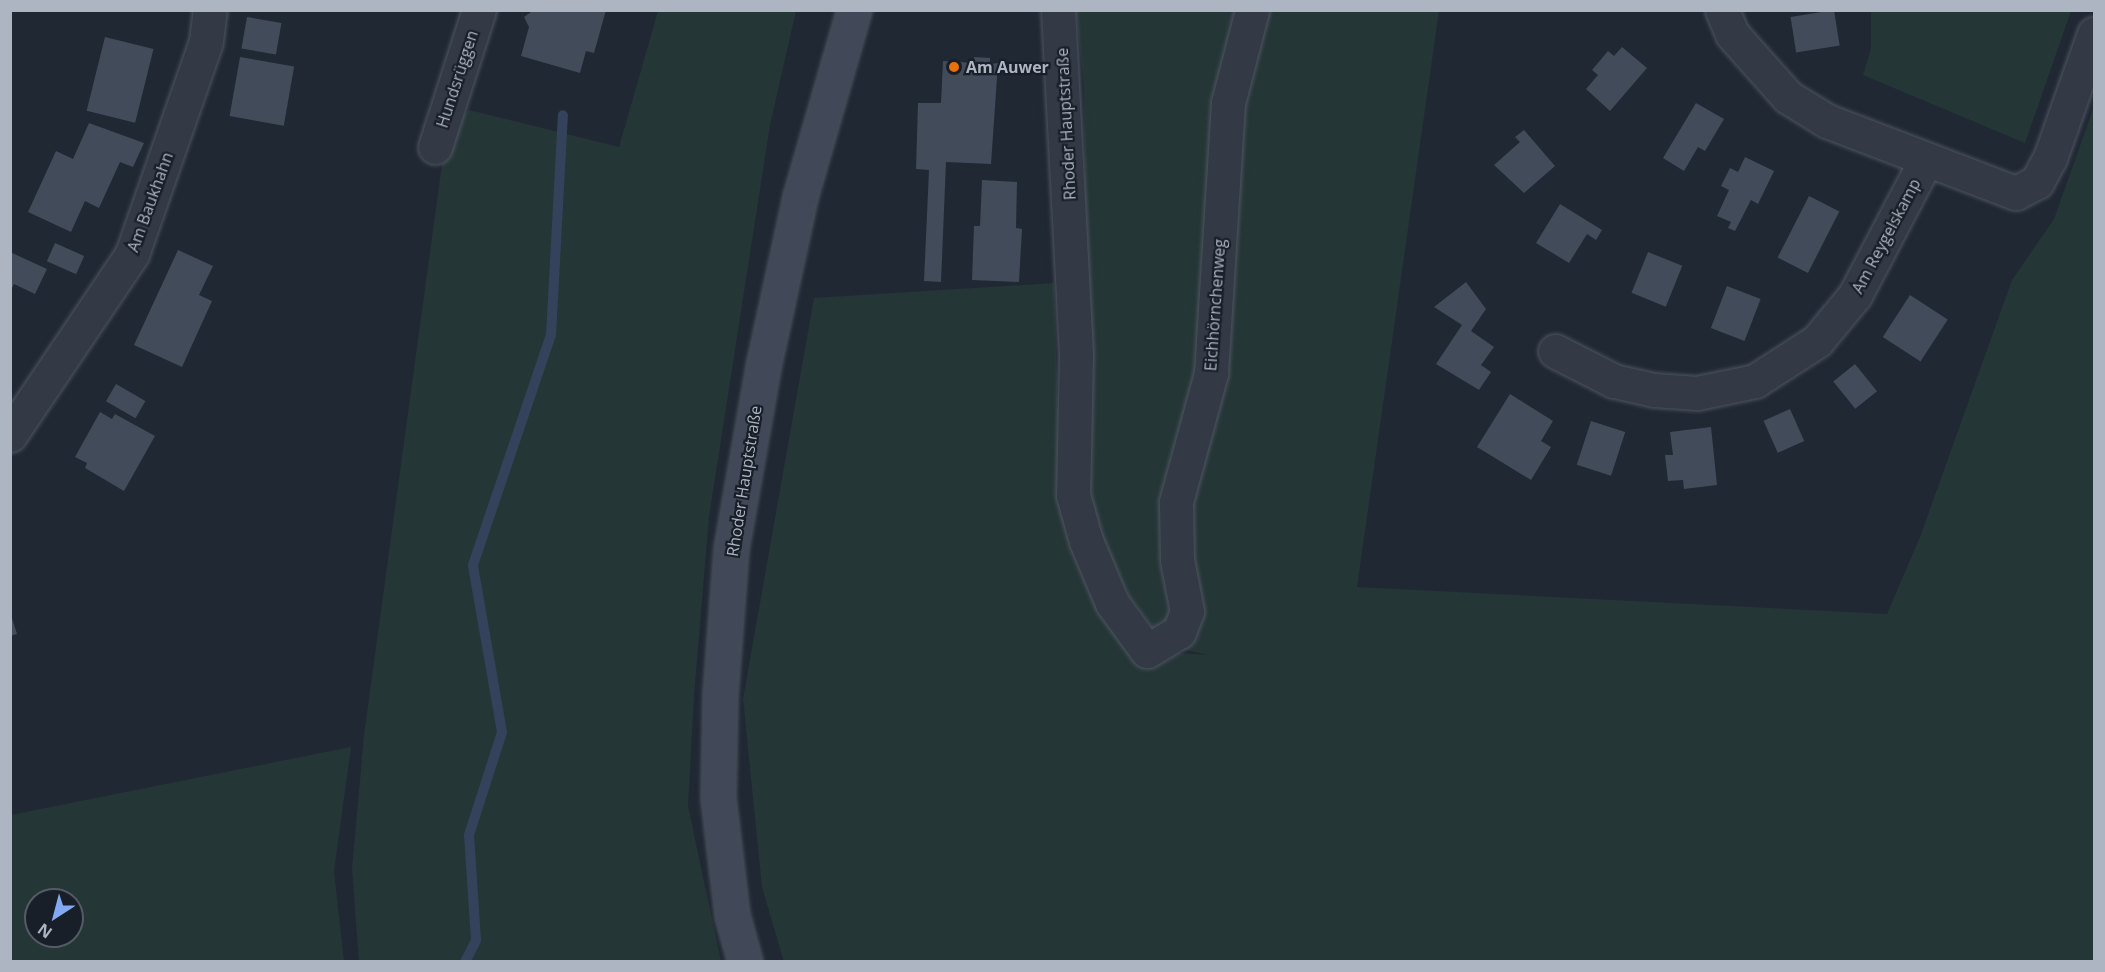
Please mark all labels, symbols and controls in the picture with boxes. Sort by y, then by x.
street label: Hundsrüggen [432,28,482,130]
street label: Rhoder Hauptstraße [1052,47,1080,201]
place label: Am Auwer [966,57,1049,77]
marker: Am Auwer [947,60,961,74]
street label: Am Baukhahn [123,149,177,255]
street label: Am Reygelskamp [1848,175,1924,297]
street label: Eichhörnchenweg [1201,238,1229,372]
street label: Rhoder Hauptstraße [723,404,765,558]
north arrow [24,888,84,948]
text: N [33,918,56,944]

